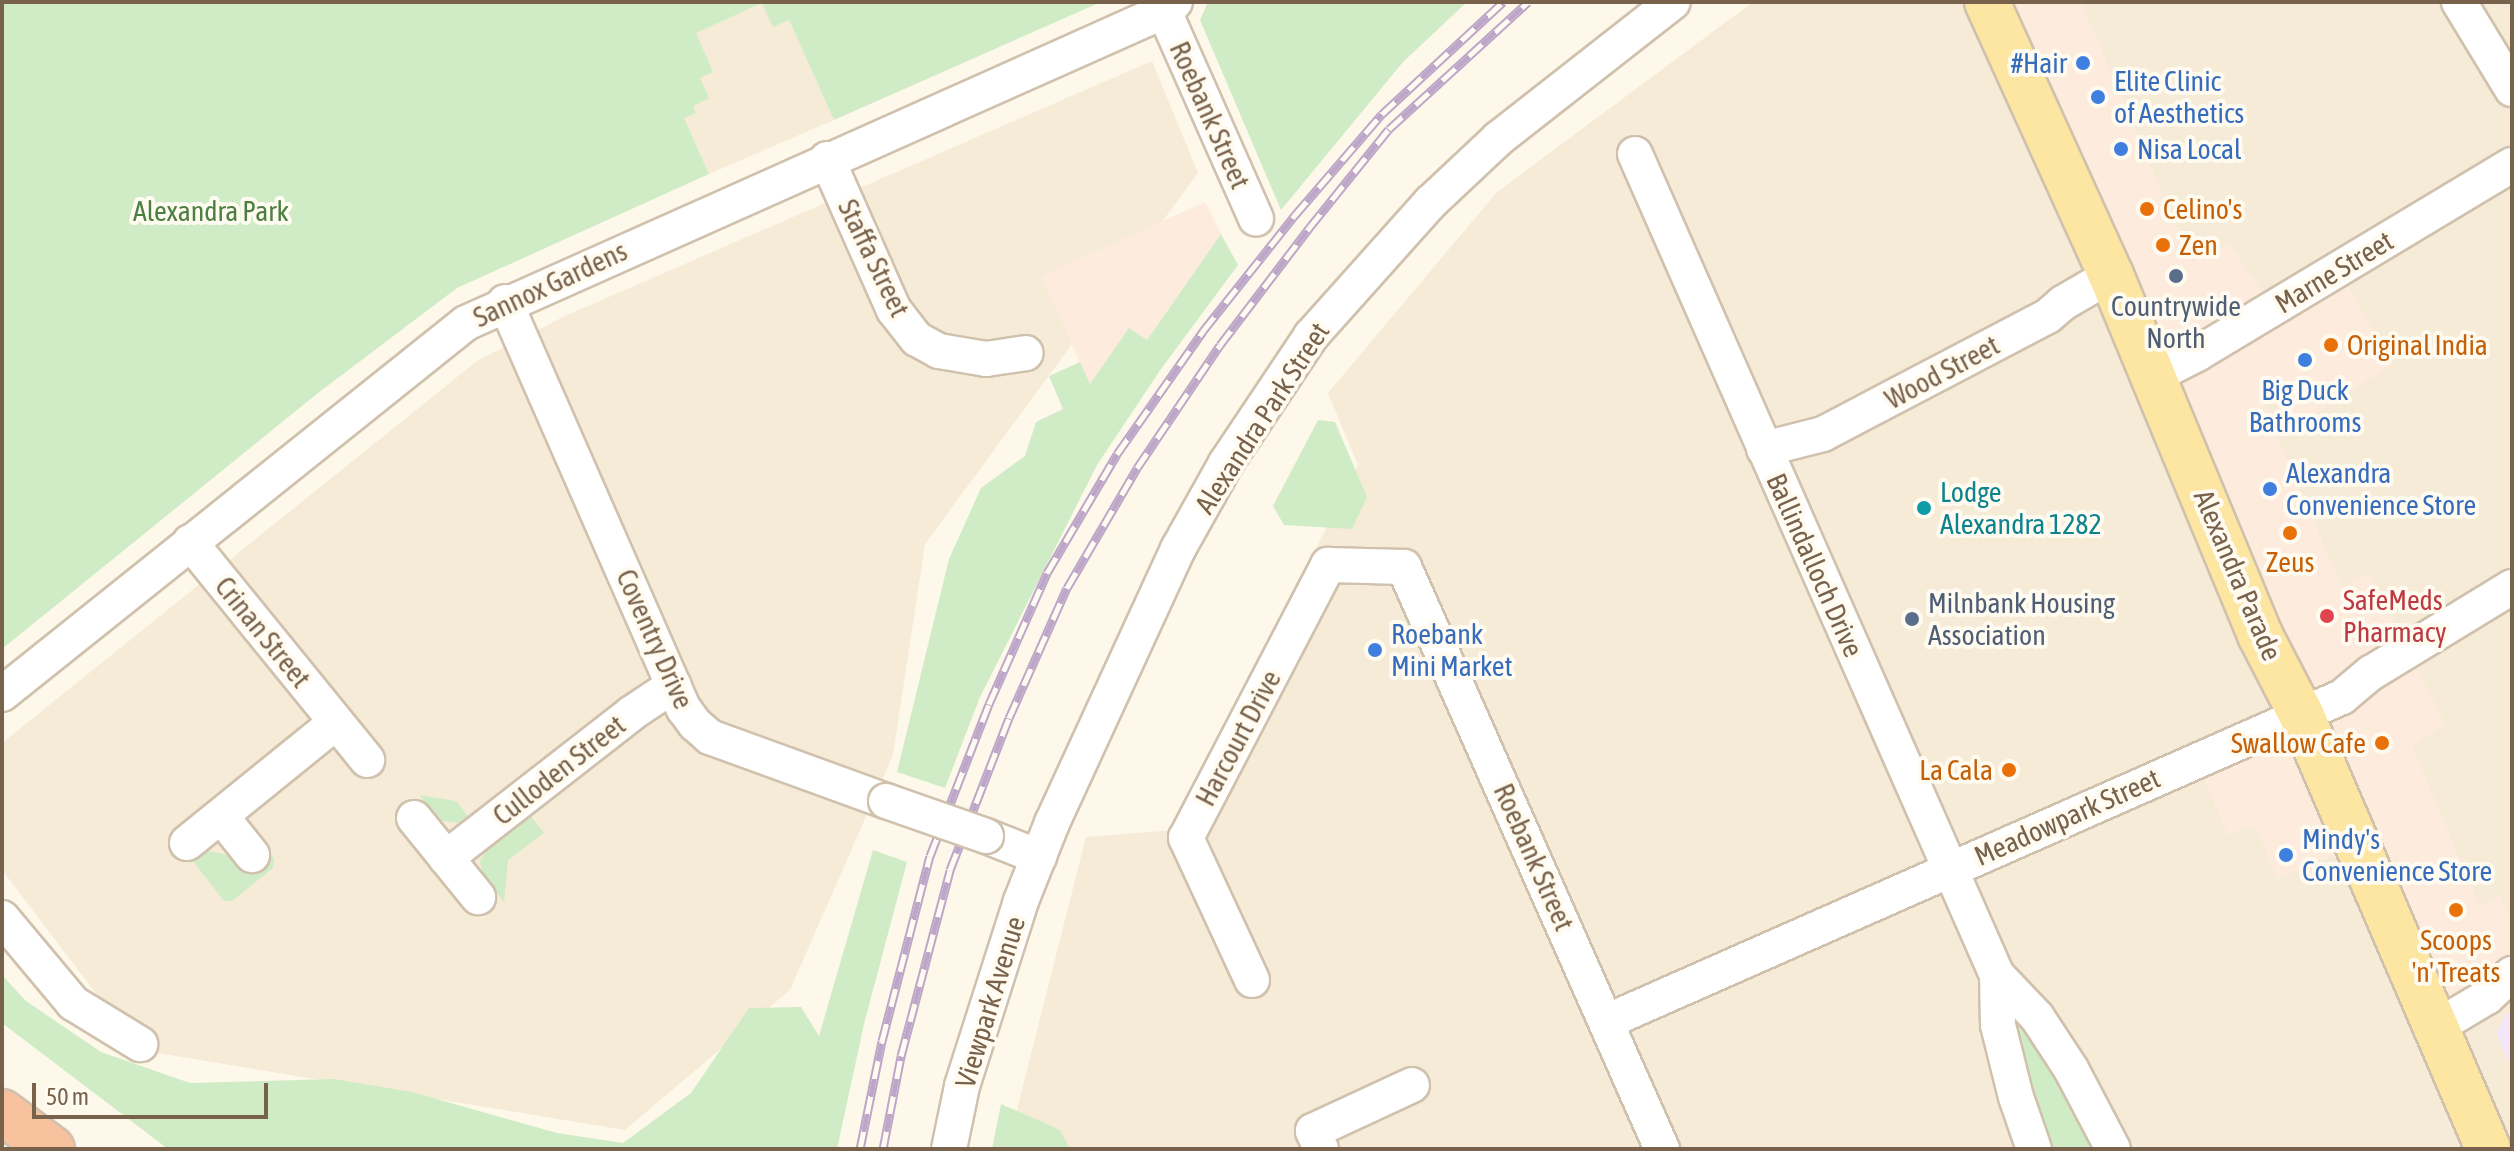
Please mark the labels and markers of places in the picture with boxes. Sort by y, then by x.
place label: #Hair [2011,46,2067,80]
marker: #Hair [2074,54,2092,72]
place label: Elite Clinic of Aesthetics [2114,64,2244,130]
marker: Elite Clinic of Aesthetics [2089,88,2107,106]
place label: Nisa Local [2137,132,2241,166]
marker: Nisa Local [2112,140,2130,158]
place label: Celino's [2163,192,2242,226]
marker: Celino's [2138,200,2156,218]
place label: Zen [2179,228,2218,262]
marker: Zen [2154,236,2172,254]
marker: Countrywide North [2167,267,2185,285]
place label: Countrywide North [2111,289,2241,355]
place label: Original India [2347,328,2488,362]
marker: Original India [2322,336,2340,354]
marker: Big Duck Bathrooms [2296,351,2314,369]
place label: Big Duck Bathrooms [2249,373,2361,439]
place label: Alexandra Convenience Store [2286,456,2476,522]
place label: Lodge Alexandra 1282 [1940,475,2102,541]
marker: Alexandra Convenience Store [2261,480,2279,498]
marker: Lodge Alexandra 1282 [1915,499,1933,517]
marker: Zeus [2281,524,2299,542]
place label: Zeus [2266,545,2314,579]
place label: SafeMeds Pharmacy [2343,583,2447,649]
place label: Milnbank Housing Association [1928,586,2115,652]
marker: SafeMeds Pharmacy [2318,607,2336,625]
marker: Milnbank Housing Association [1903,610,1921,628]
place label: Roebank Mini Market [1391,617,1513,683]
marker: Roebank Mini Market [1366,641,1384,659]
place label: Swallow Cafe [2231,726,2366,760]
marker: Swallow Cafe [2373,734,2391,752]
place label: La Cala [1919,753,1993,787]
marker: La Cala [2000,761,2018,779]
place label: Mindy's Convenience Store [2302,822,2492,888]
marker: Mindy's Convenience Store [2277,846,2295,864]
marker: Scoops 'n' Treats [2447,901,2465,919]
place label: Scoops 'n' Treats [2412,923,2500,989]

